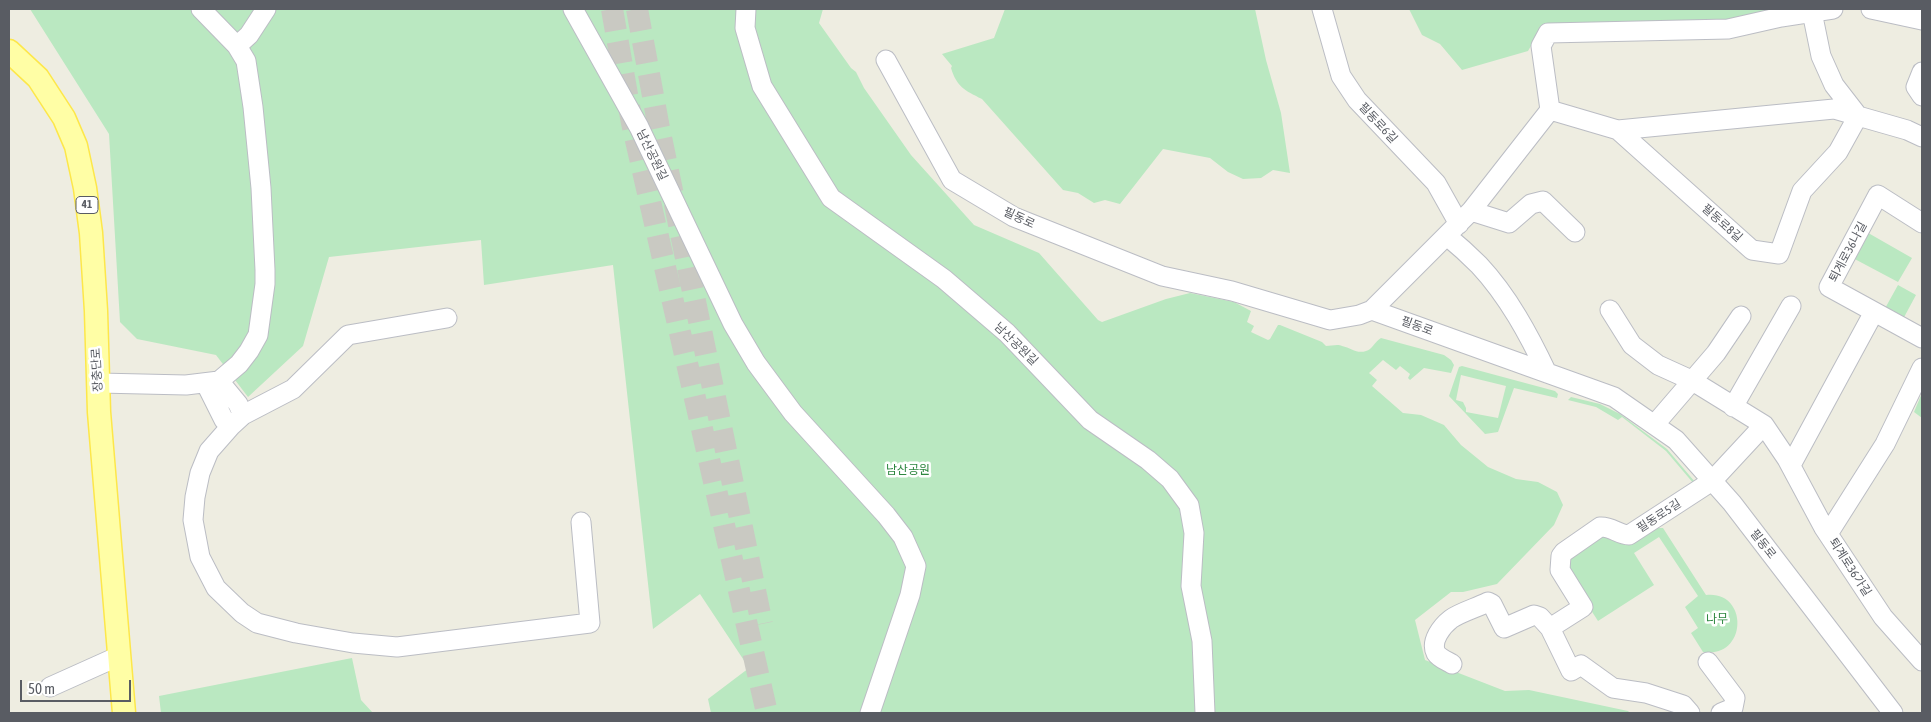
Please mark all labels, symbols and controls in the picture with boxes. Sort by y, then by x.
street label: 필동로6길 [1356,100,1400,146]
street label: 남산공원길 [633,127,671,183]
road number: 41 [76,196,98,214]
street label: 필동로8길 [1699,201,1745,245]
street label: 필동로 [1001,204,1037,232]
street label: 퇴계로36나길 [1826,219,1870,285]
street label: 필동로 [1399,314,1435,338]
street label: 남산공원길 [991,320,1041,368]
street label: 장충단로 [89,348,105,392]
park label: 남산공원 [886,463,930,477]
street label: 필동로5길 [1634,496,1684,536]
street label: 필동로 [1747,527,1779,561]
street label: 퇴계로36가길 [1826,535,1874,599]
park label: 나무 [1706,612,1728,626]
scale bar [22,670,134,702]
text: 50 m [28,680,55,697]

